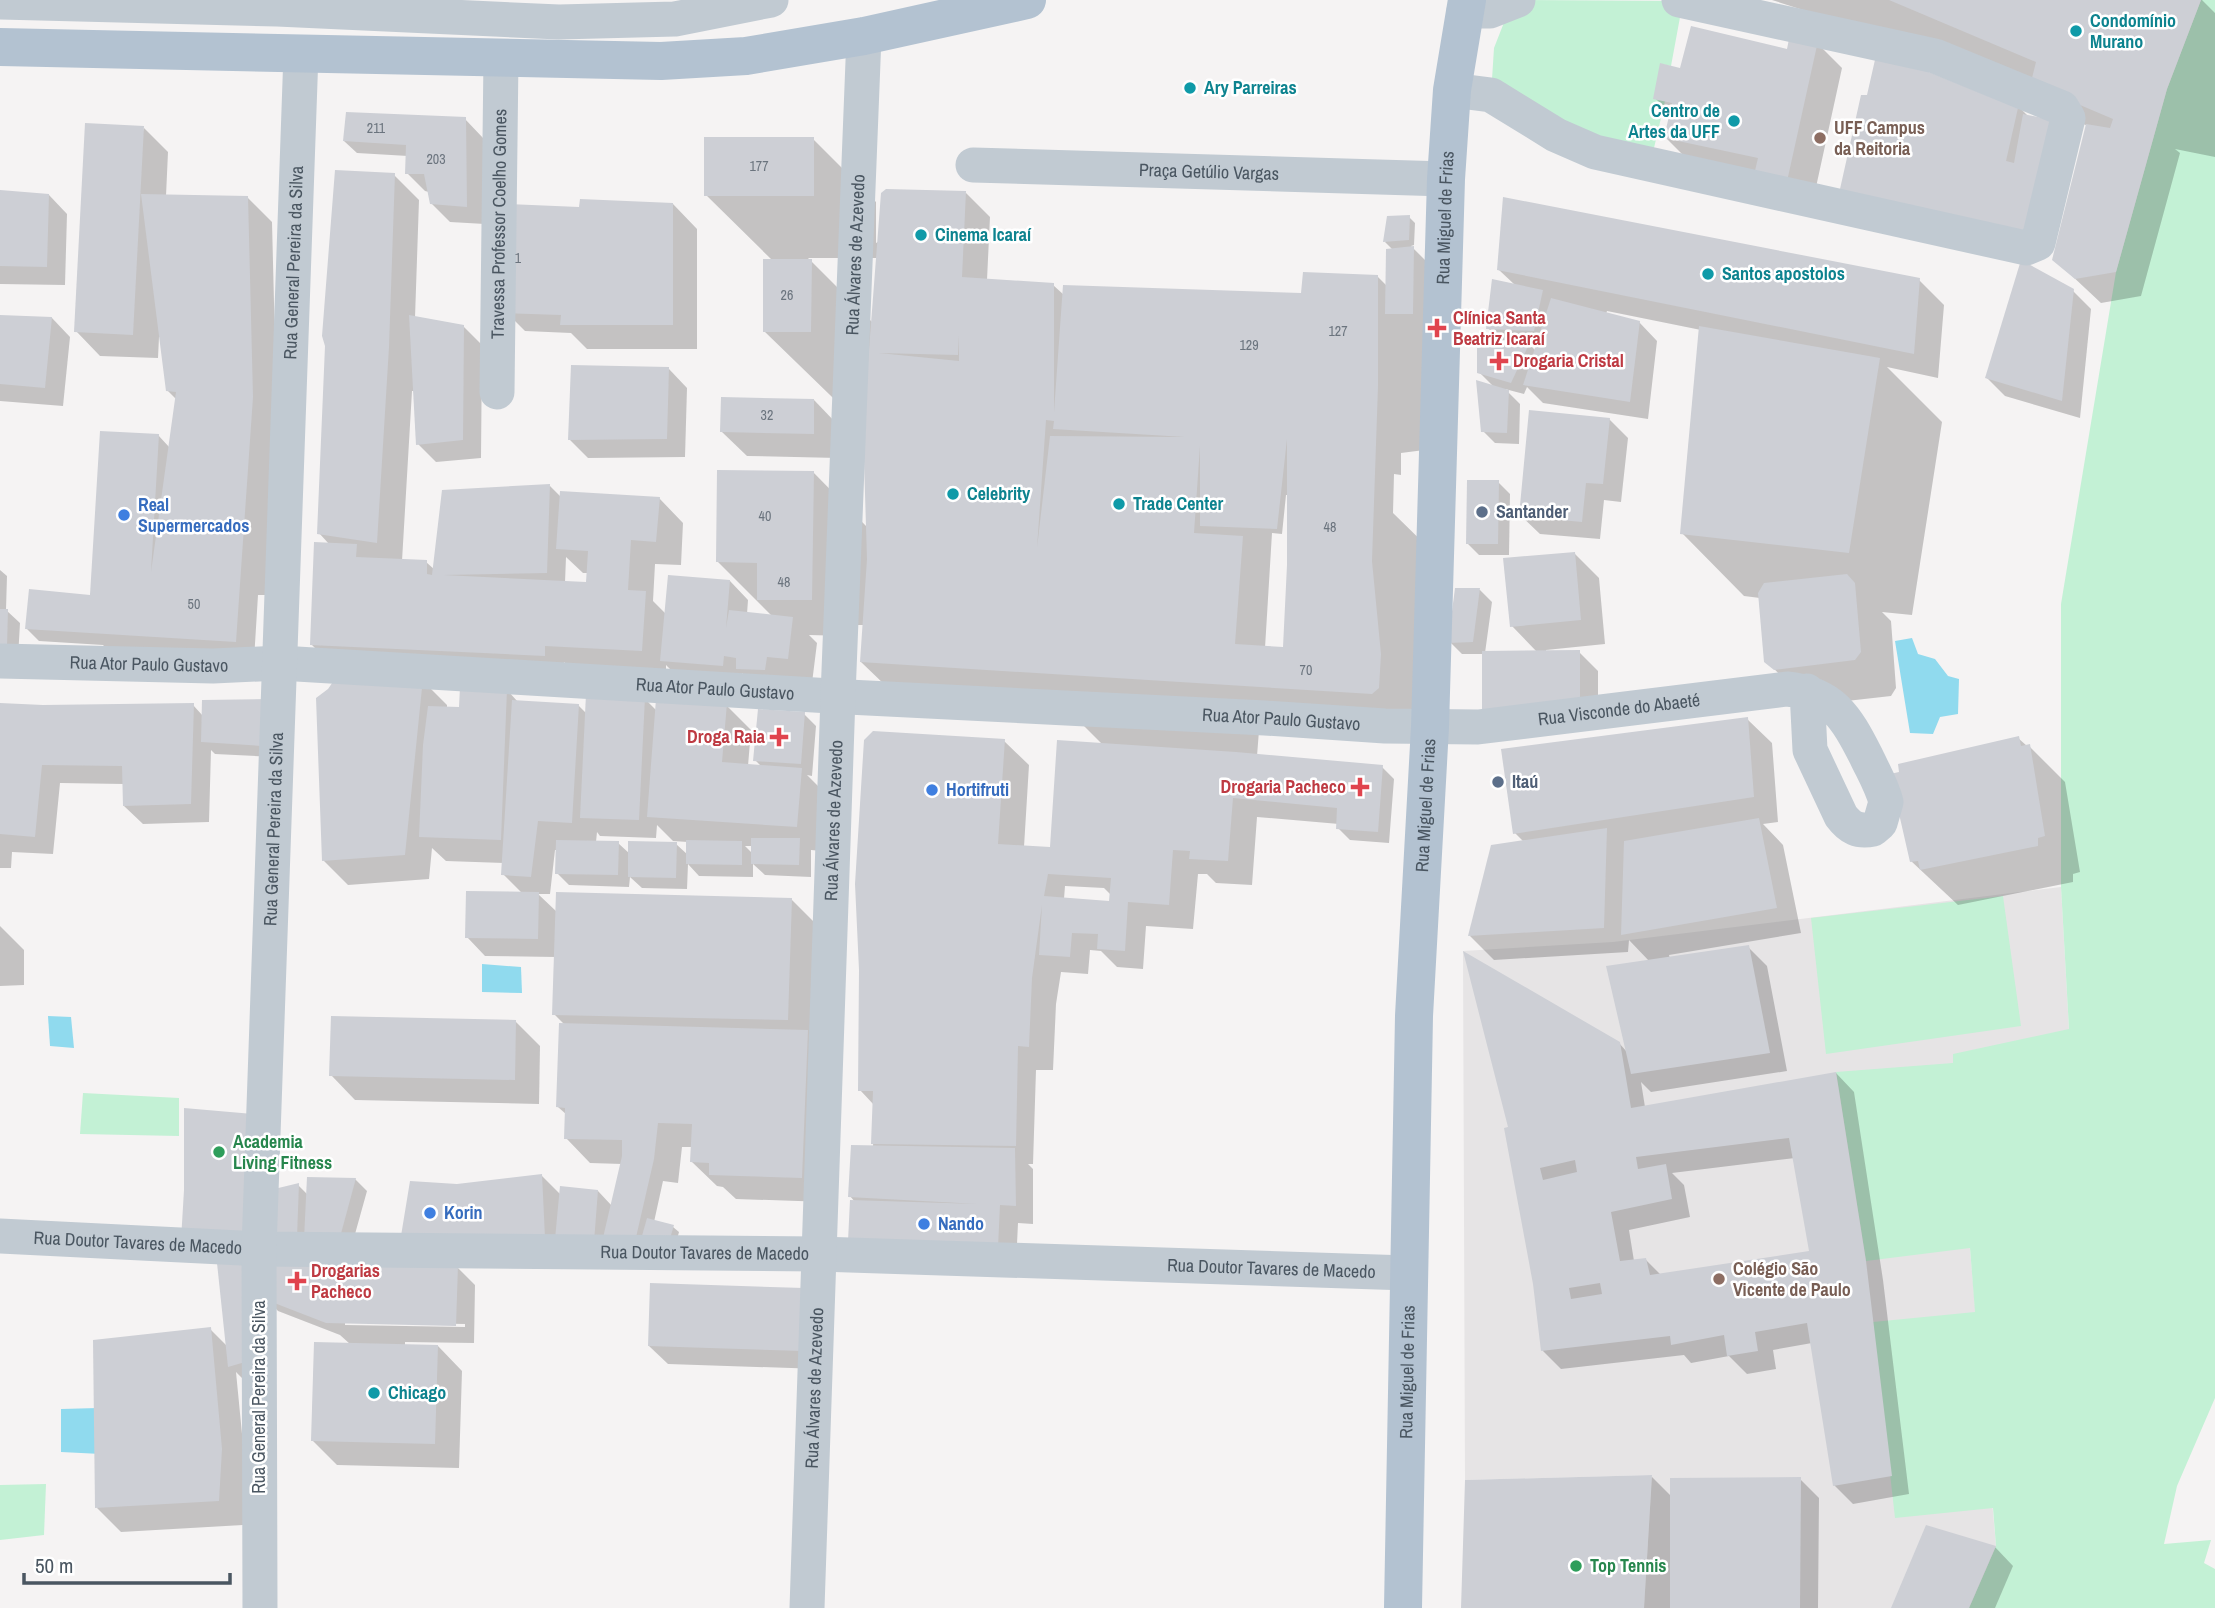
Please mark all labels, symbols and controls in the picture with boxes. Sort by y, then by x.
place label: Condomínio Murano [2090,8,2176,54]
marker: Condomínio Murano [2068,23,2084,39]
place label: Ary Parreiras [1204,75,1297,100]
marker: Ary Parreiras [1182,80,1198,96]
place label: Centro de Artes da UFF [1628,98,1720,144]
street label: Travessa Professor Coelho Gomes [485,109,512,339]
marker: Centro de Artes da UFF [1726,113,1742,129]
place label: UFF Campus da Reitoria [1834,115,1925,161]
house number: 211 [367,119,386,137]
marker: UFF Campus da Reitoria [1812,130,1828,146]
house number: 203 [426,150,446,168]
street label: Rua Miguel de Frias [1430,150,1460,285]
house number: 177 [749,157,769,175]
street label: Praça Getúlio Vargas [1138,157,1279,186]
street label: Rua General Pereira da Silva [277,165,309,360]
street label: Rua Álvares de Azevedo [839,174,871,336]
place label: Cinema Icaraí [935,222,1032,247]
marker: Cinema Icaraí [913,227,929,243]
house number: 1 [515,249,522,267]
place label: Santos apostolos [1722,261,1845,286]
marker: Santos apostolos [1700,266,1716,282]
house number: 26 [781,286,793,304]
place label: Clínica Santa Beatriz Icaraí [1453,305,1546,351]
marker: Clínica Santa Beatriz Icaraí [1427,318,1447,338]
house number: 127 [1328,322,1348,340]
house number: 129 [1239,336,1259,354]
place label: Drogaria Cristal [1513,348,1624,373]
marker: Drogaria Cristal [1491,353,1507,369]
house number: 32 [761,406,773,424]
place label: Celebrity [967,481,1031,506]
marker: Celebrity [945,486,961,502]
place label: Trade Center [1133,491,1223,516]
place label: Real Supermercados [138,492,250,538]
marker: Trade Center [1111,496,1127,512]
place label: Santander [1496,499,1568,524]
marker: Santander [1474,504,1490,520]
marker: Real Supermercados [116,507,132,523]
house number: 40 [759,507,771,525]
house number: 48 [1324,518,1336,536]
house number: 48 [778,573,790,591]
house number: 50 [188,595,200,613]
street label: Rua Ator Paulo Gustavo [69,650,229,678]
house number: 70 [1300,661,1312,679]
street label: Rua Ator Paulo Gustavo [635,671,795,706]
street label: Rua Visconde do Abaeté [1536,687,1701,732]
street label: Rua Ator Paulo Gustavo [1202,702,1361,736]
place label: Droga Raia [687,724,766,749]
marker: Droga Raia [771,729,787,745]
street label: Rua General Pereira da Silva [257,732,289,927]
street label: Rua Miguel de Frias [1409,738,1441,873]
street label: Rua Álvares de Azevedo [818,740,848,901]
place label: Itaú [1512,769,1538,794]
place label: Drogaria Pacheco [1220,774,1346,799]
marker: Itaú [1490,774,1506,790]
place label: Hortifruti [946,777,1009,802]
marker: Drogaria Pacheco [1352,779,1368,795]
marker: Hortifruti [924,782,940,798]
place label: Academia Living Fitness [233,1129,332,1175]
marker: Academia Living Fitness [211,1144,227,1160]
place label: Korin [444,1200,483,1225]
marker: Korin [422,1205,438,1221]
place label: Nando [938,1211,984,1236]
marker: Nando [916,1216,932,1232]
street label: Rua Doutor Tavares de Macedo [33,1225,243,1260]
street label: Rua Doutor Tavares de Macedo [600,1239,809,1266]
street label: Rua Doutor Tavares de Macedo [1167,1252,1376,1284]
place label: Colégio São Vicente de Paulo [1733,1256,1851,1302]
place label: Drogarias Pacheco [311,1258,380,1304]
marker: Colégio São Vicente de Paulo [1711,1271,1727,1287]
marker: Drogarias Pacheco [289,1273,305,1289]
street label: Rua General Pereira da Silva [246,1300,271,1494]
street label: Rua Miguel de Frias [1393,1305,1421,1439]
street label: Rua Álvares de Azevedo [799,1307,829,1469]
place label: Chicago [388,1380,446,1405]
marker: Chicago [366,1385,382,1401]
scale bar [24,1542,231,1586]
text: 50 m [35,1551,73,1580]
place label: Top Tennis [1590,1553,1667,1578]
marker: Top Tennis [1568,1558,1584,1574]

